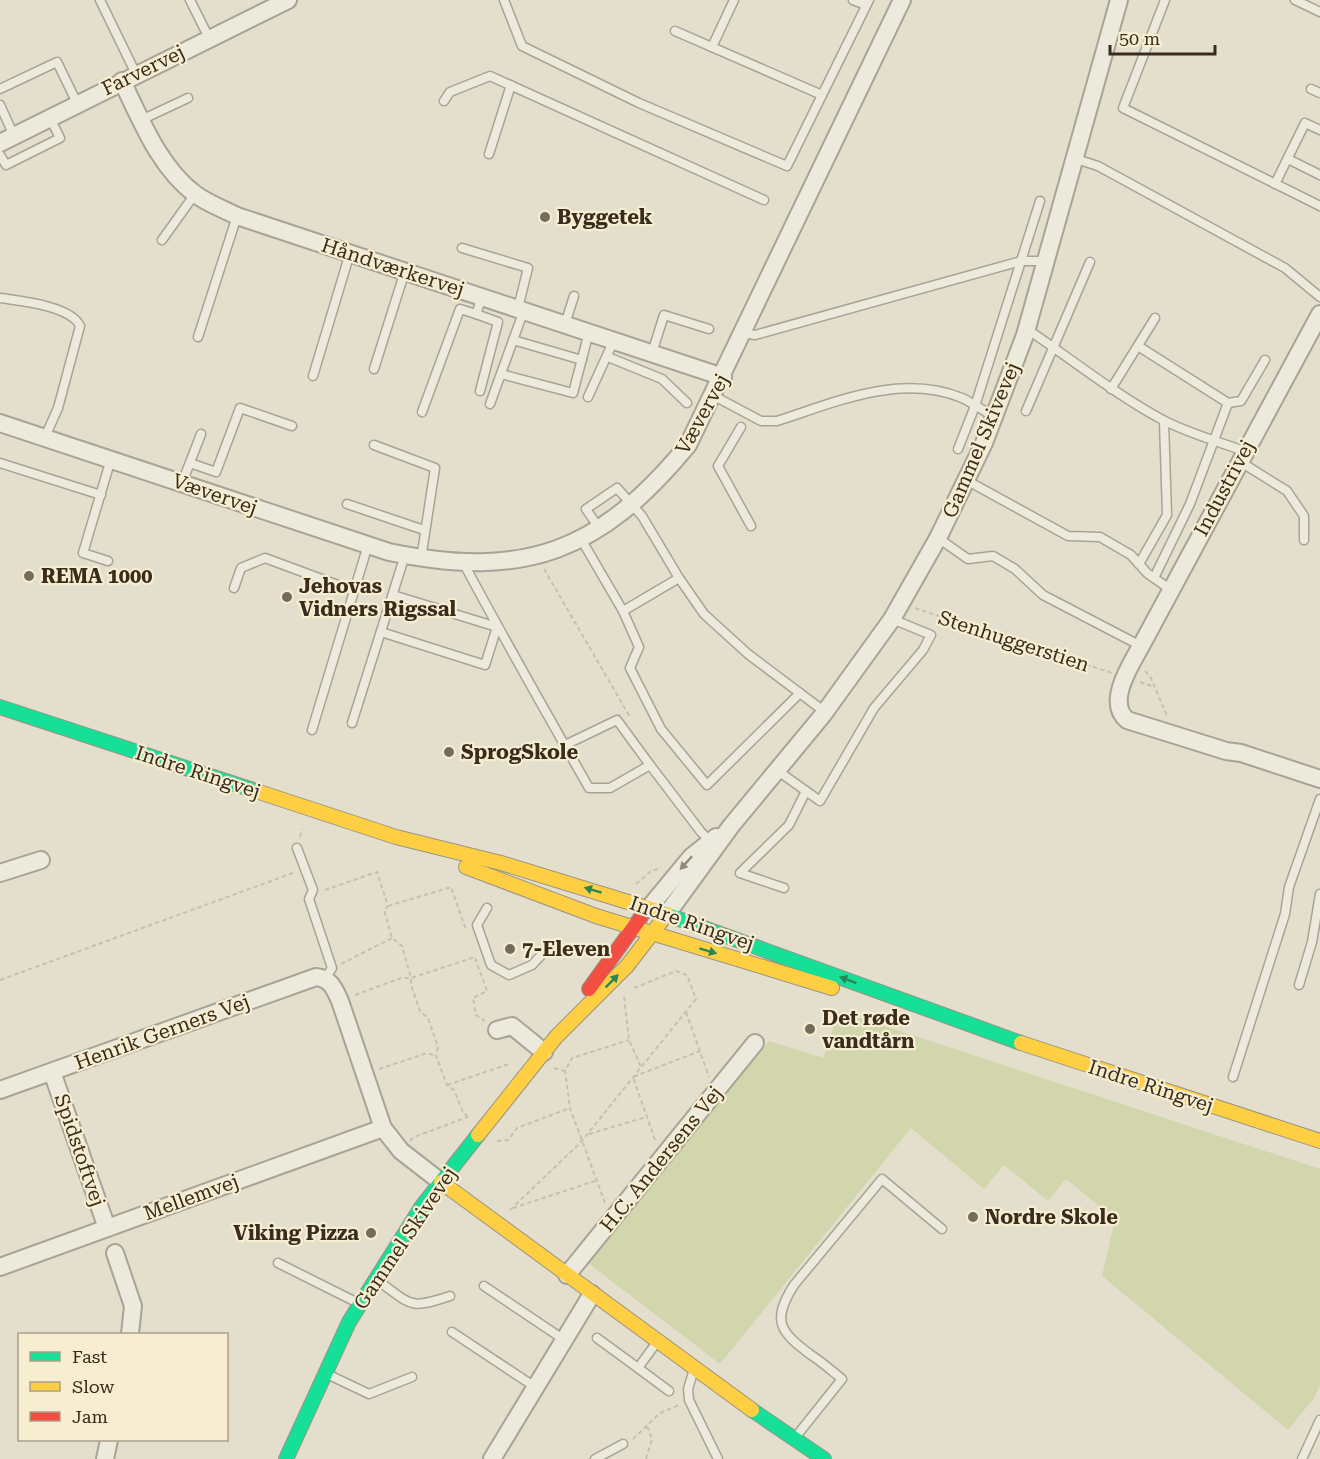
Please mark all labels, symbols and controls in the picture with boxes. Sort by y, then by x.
scale bar [1110,18,1215,56]
text: 50 m [1119,28,1160,49]
street label: Farvervej [98,40,188,100]
place label: Byggetek [557,205,653,229]
marker: Byggetek [538,210,552,224]
street label: Håndværkervej [318,233,468,301]
street label: Gammel Skivevej [937,359,1025,521]
street label: Vævervej [670,370,734,458]
street label: Industrivej [1189,436,1259,540]
street label: Vævervej [169,468,261,520]
place label: REMA 1000 [41,564,152,588]
marker: REMA 1000 [22,569,36,583]
place label: Jehovas Vidners Rigssal [299,574,456,621]
marker: Jehovas Vidners Rigssal [280,590,294,604]
street label: Stenhuggerstien [936,605,1093,677]
street label: Indre Ringvej [132,740,264,804]
place label: SprogSkole [461,740,578,764]
marker: SprogSkole [442,745,456,759]
one-way arrow [680,855,693,870]
one-way arrow [584,885,602,894]
street label: Indre Ringvej [627,890,757,956]
place label: 7-Eleven [522,937,611,961]
marker: 7-Eleven [503,942,517,956]
one-way arrow [699,947,717,956]
one-way arrow [605,974,619,988]
one-way arrow [839,974,857,984]
street label: Henrik Gerners Vej [71,989,253,1075]
place label: Det røde vandtårn [822,1006,915,1053]
marker: Det røde vandtårn [803,1022,817,1036]
street label: Indre Ringvej [1085,1054,1217,1118]
street label: H.C. Andersens Vej [595,1081,727,1237]
street label: Spidstoftvej [50,1090,110,1210]
street label: Gammel Skivevej [348,1162,462,1314]
street label: Mellemvej [140,1169,242,1225]
place label: Nordre Skole [985,1205,1118,1229]
marker: Nordre Skole [966,1210,980,1224]
place label: Viking Pizza [233,1221,359,1245]
marker: Viking Pizza [364,1226,378,1240]
legend [18,1333,228,1441]
text: Fast [72,1346,107,1367]
text: Slow [72,1376,114,1397]
text: Jam [72,1406,108,1427]

